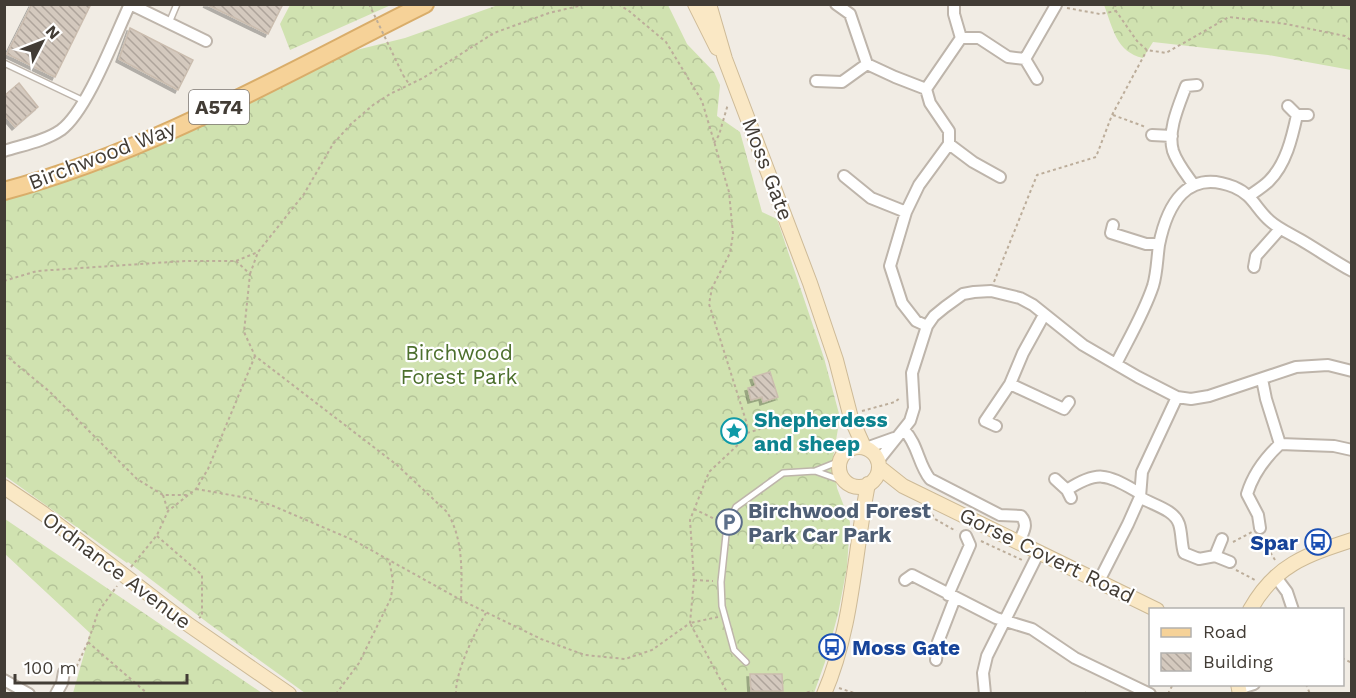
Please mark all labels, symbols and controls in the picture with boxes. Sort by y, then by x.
north arrow [12,12,72,72]
text: N [42,22,64,43]
road number: A574 [189,90,249,124]
street label: Moss Gate [737,114,799,224]
street label: Birchwood Way [25,115,179,195]
park label: Birchwood Forest Park [401,340,517,389]
place label: Shepherdess and sheep [754,407,888,456]
place icon: Shepherdess and sheep [719,416,749,446]
place label: Birchwood Forest Park Car Park [748,498,931,547]
street label: Gorse Covert Road [955,502,1139,608]
street label: Ordnance Avenue [38,506,196,634]
parking icon: Birchwood Forest Park Car Park [714,507,744,537]
bus stop icon: Spar [1303,527,1333,557]
place label: Spar [1250,530,1298,555]
legend [1149,608,1344,686]
text: Road [1203,621,1247,642]
bus stop icon: Moss Gate [817,632,847,662]
place label: Moss Gate [852,635,960,660]
scale bar [15,647,188,685]
text: Building [1203,651,1273,672]
text: 100 m [24,657,77,678]

